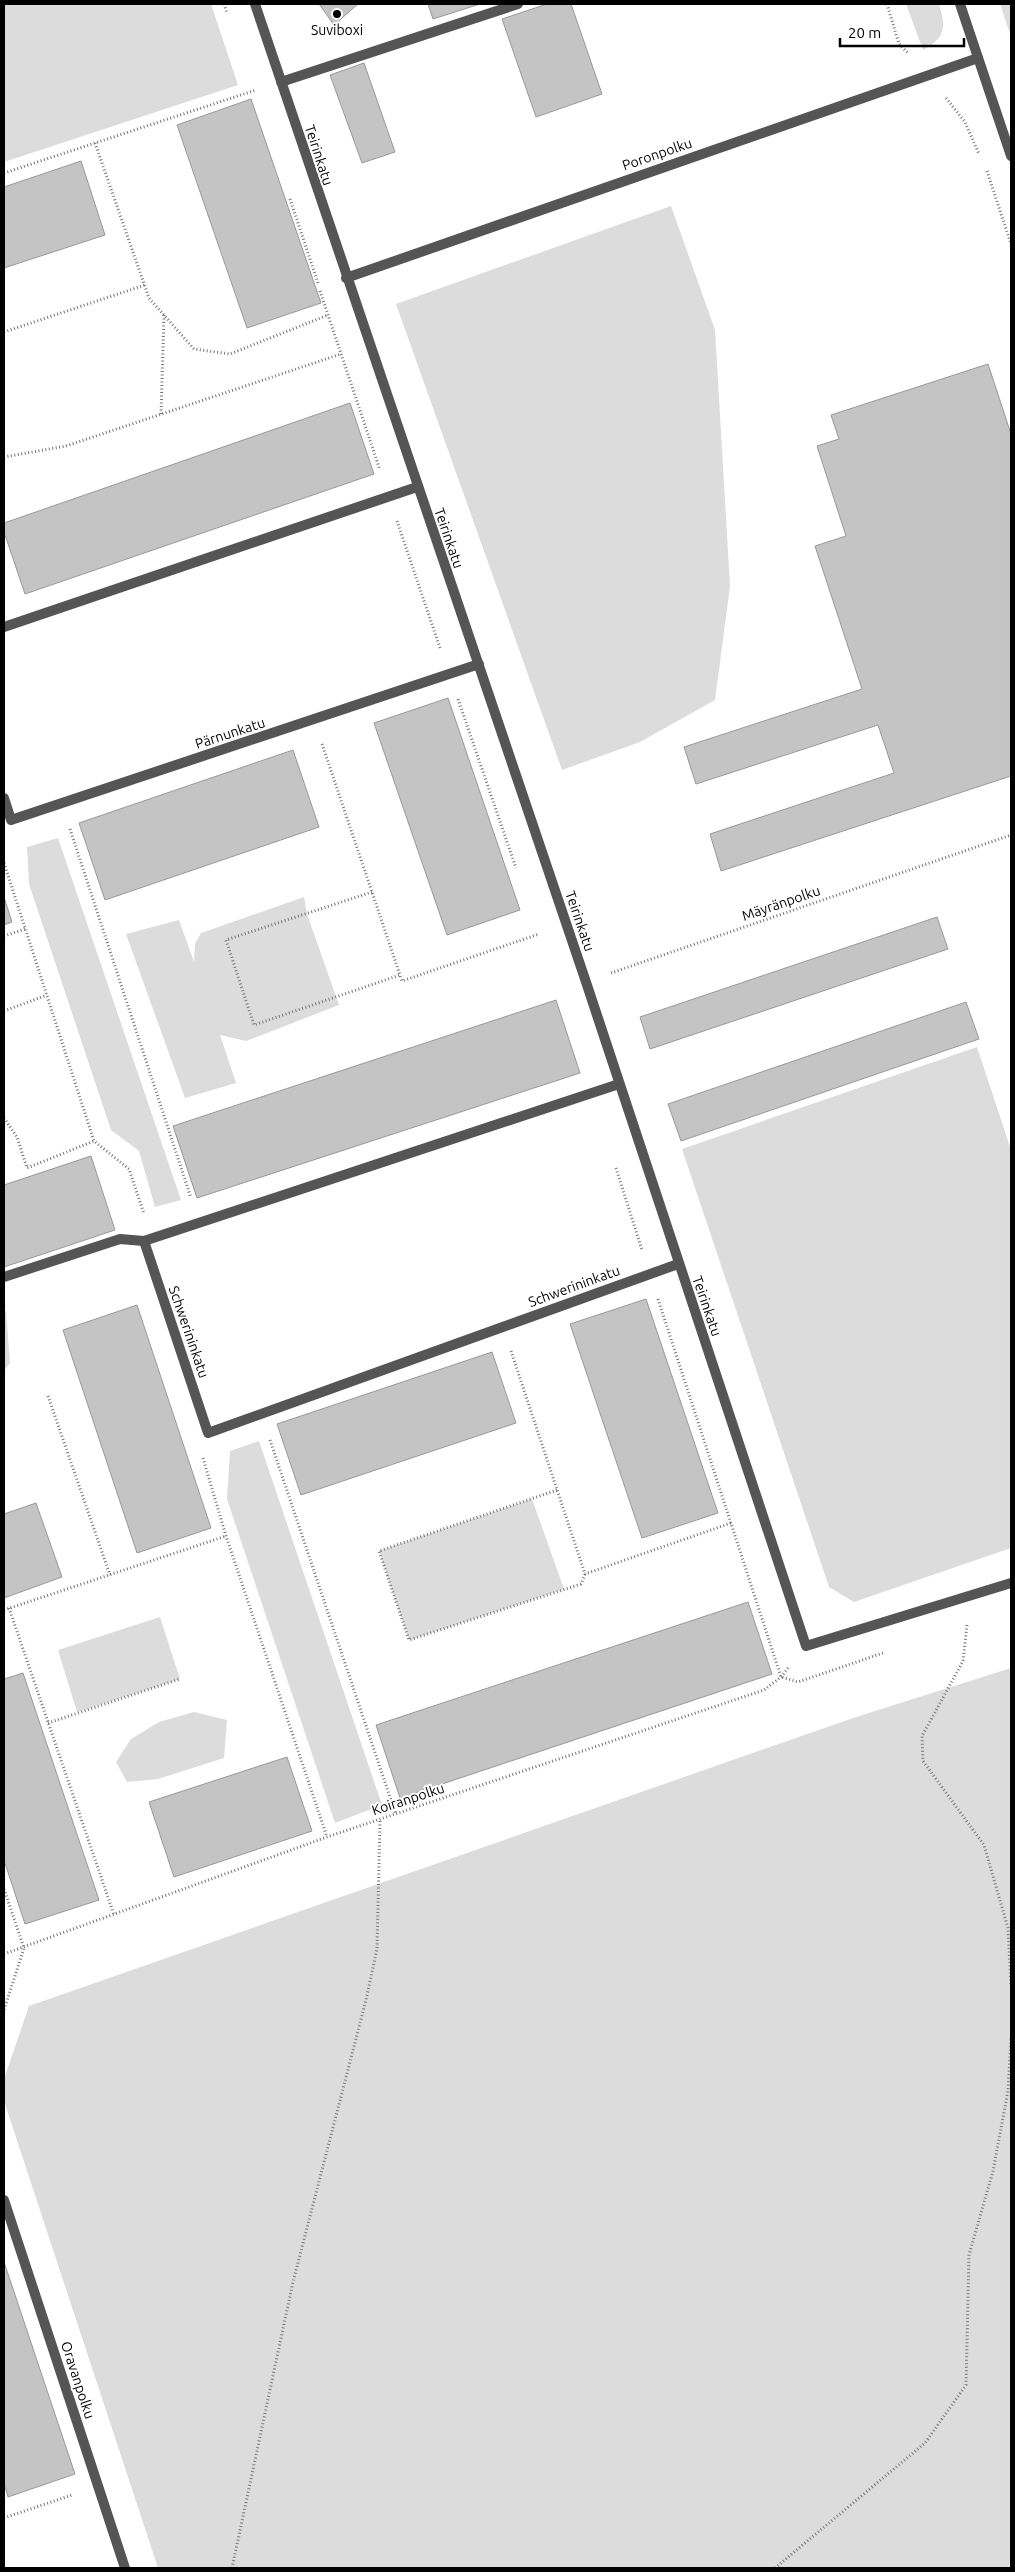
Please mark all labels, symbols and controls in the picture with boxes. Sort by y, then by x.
marker: Suviboxi [331,8,343,20]
scale bar [840,15,964,47]
place label: Suviboxi [311,22,363,38]
text: 20 m [848,24,881,41]
street label: Teirinkatu [302,123,336,187]
street label: Poronpolku [620,135,694,173]
street label: Teirinkatu [431,506,467,570]
street label: Pärnunkatu [193,714,267,752]
street label: Mäyränpolku [740,882,822,924]
street label: Teirinkatu [562,889,598,953]
street label: Schwerininkatu [526,1262,622,1310]
street label: Teirinkatu [689,1274,725,1338]
street label: Schwerininkatu [166,1284,212,1380]
street label: Koiranpolku [370,1780,446,1818]
street label: Oravanpolku [58,2339,98,2421]

